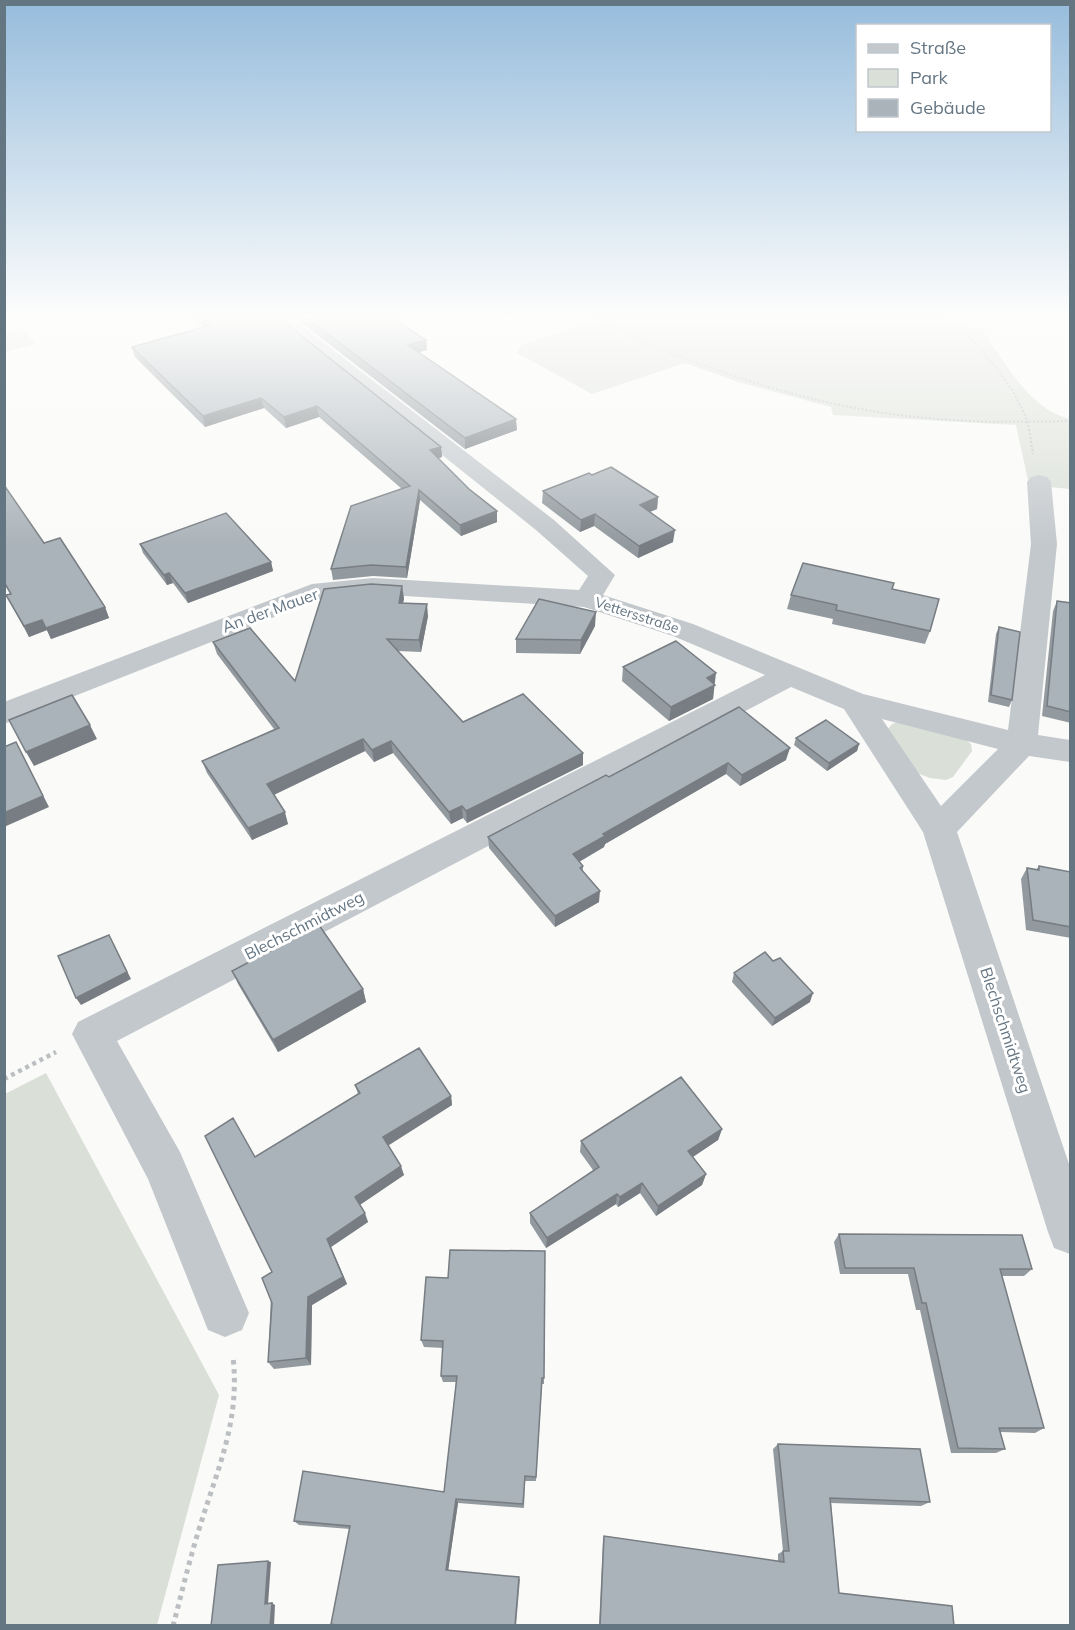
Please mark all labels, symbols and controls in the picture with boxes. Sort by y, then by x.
legend [856,24,1051,132]
text: Straße [910,36,966,59]
text: Park [910,66,949,89]
text: Gebäude [910,96,986,119]
street label: An der Mauer [219,583,321,637]
street label: Vettersstraße [593,593,681,637]
street label: Blechschmidtweg [241,886,367,964]
street label: Blechschmidtweg [976,965,1036,1095]

